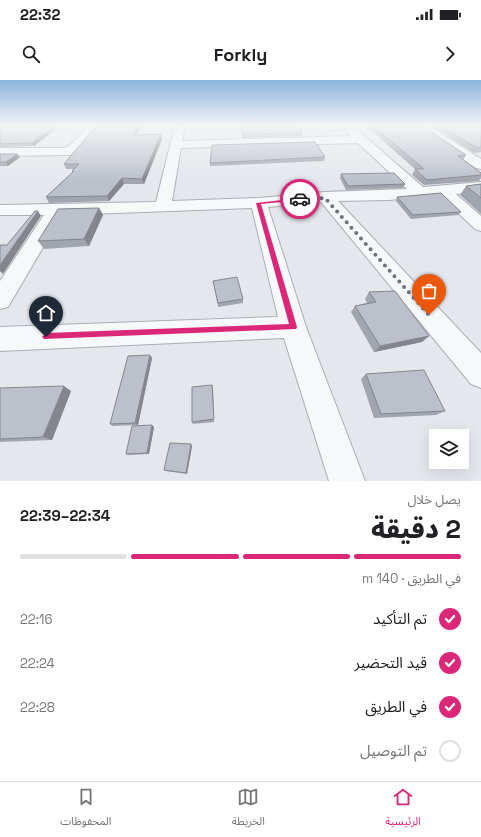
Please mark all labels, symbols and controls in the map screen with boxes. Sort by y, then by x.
text: 22:32 [20,5,60,24]
icon: search [20,43,42,65]
text: Forkly [214,43,267,66]
icon: forward [439,43,461,65]
courier [280,179,320,219]
icon: car [289,188,311,210]
pin [412,274,446,315]
icon: bag [418,280,440,302]
pin [29,296,63,337]
icon: home [35,302,57,324]
map controls [429,429,469,469]
button: layers [429,429,469,469]
text: يصل خلال [407,491,461,508]
text: 22:34–22:39 [20,506,110,525]
text: 2 دقيقة [371,512,461,546]
text: في الطريق · 140 m [362,570,461,587]
icon: check [439,608,461,630]
text: تم التأكيد [373,609,427,628]
text: 22:16 [20,611,52,628]
icon: check [439,652,461,674]
text: قيد التحضير [354,653,427,672]
text: 22:24 [20,655,55,672]
icon: check [439,696,461,718]
text: في الطريق [365,697,427,716]
text: 22:28 [20,699,55,716]
text: تم التوصيل [360,741,427,760]
tab: المحفوظات [60,786,111,833]
tab: الخريطة [232,786,265,833]
tab: الرئيسية [385,786,421,833]

